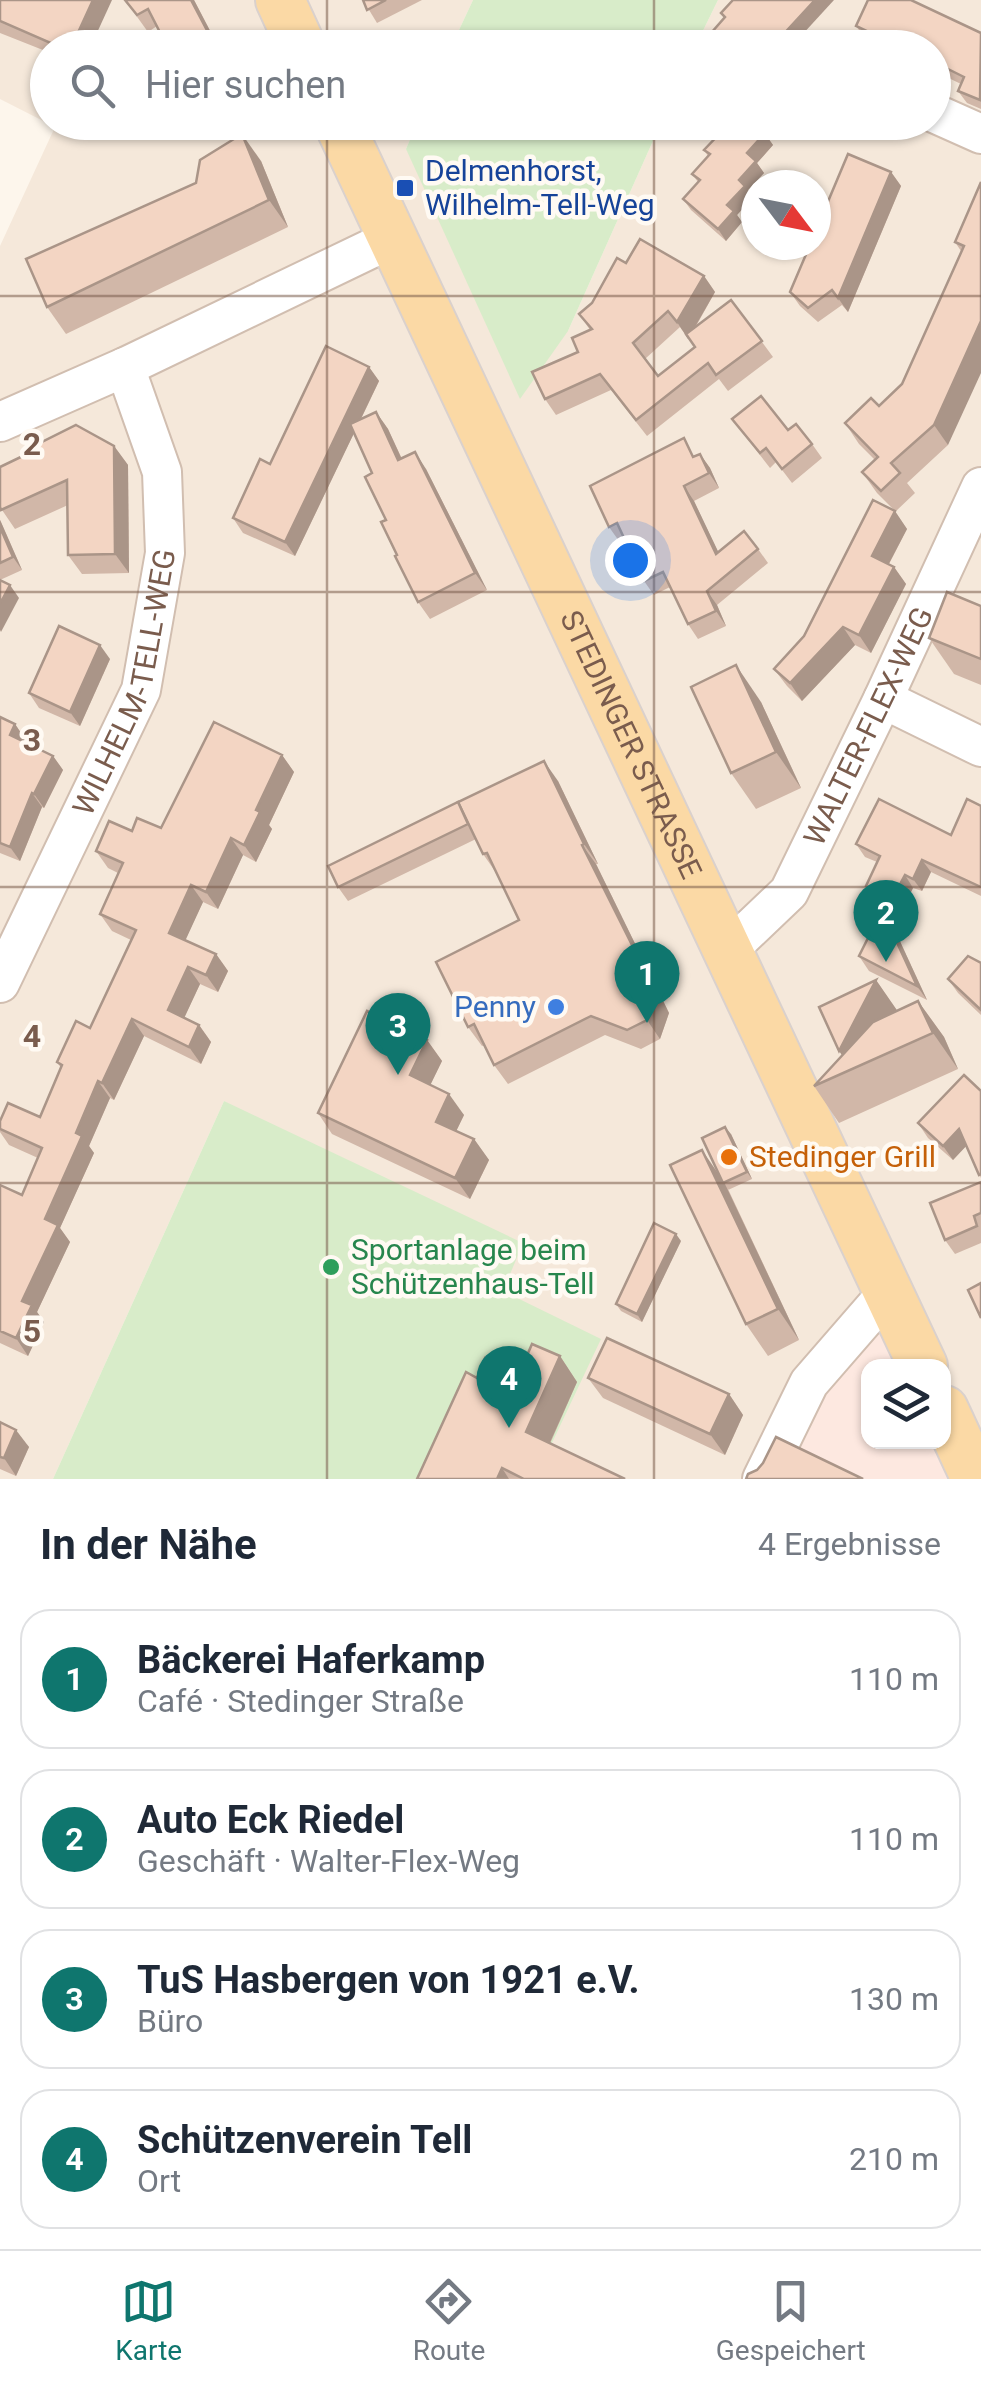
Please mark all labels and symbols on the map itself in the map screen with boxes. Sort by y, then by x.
place label: Delmenhorst, Wilhelm-Tell-Weg [425,153,655,222]
north arrow [741,170,831,260]
marker: Delmenhorst, Wilhelm-Tell-Weg [394,177,416,199]
text: 2 [23,425,41,463]
your location [605,535,656,586]
street label: WILHELM-TELL-WEG [65,546,182,821]
street label: WALTER-FLEX-WEG [796,602,940,851]
street label: STEDINGER STRASSE [553,605,709,884]
text: 3 [23,721,41,759]
pin: 2 [854,880,918,962]
pin: 1 [614,940,680,1023]
place label: Penny [454,989,536,1024]
pin: 3 [366,992,430,1075]
marker: Penny [545,996,567,1018]
text: 4 [23,1017,41,1055]
place label: Stedinger Grill [749,1139,936,1174]
marker: Stedinger Grill [718,1146,740,1168]
place label: Sportanlage beim Schützenhaus-Tell [351,1232,595,1301]
marker: Sportanlage beim Schützenhaus-Tell [320,1256,342,1278]
text: 5 [23,1312,41,1350]
pin: 4 [476,1346,542,1428]

